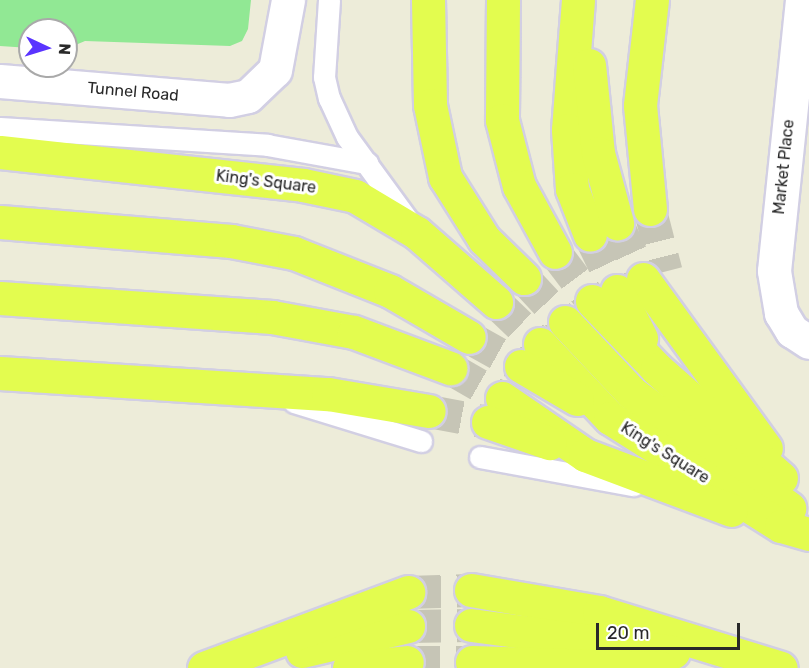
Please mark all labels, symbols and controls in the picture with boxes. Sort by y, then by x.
north arrow [18,18,78,78]
text: N [55,43,74,56]
street label: Tunnel Road [86,78,180,106]
street label: Market Place [769,119,799,215]
street label: King's Square [215,166,317,198]
street label: King's Square [617,418,713,488]
scale bar [599,611,743,649]
text: 20 m [607,622,649,644]

